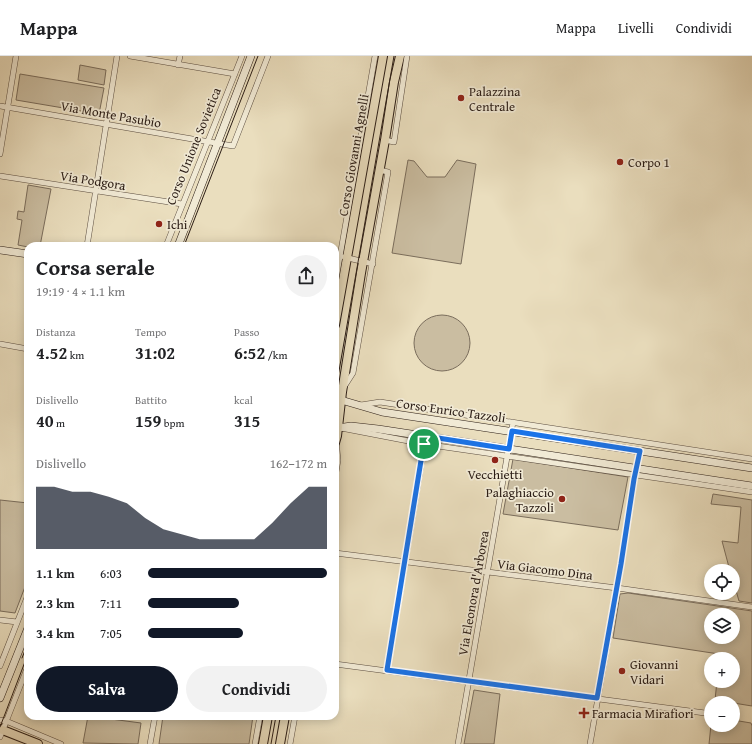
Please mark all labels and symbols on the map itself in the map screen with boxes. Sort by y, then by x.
place label: Palazzina Centrale [469,82,521,116]
street label: Corso Unione Sovietica [161,84,226,208]
street label: Corso Giovanni Agnelli [333,92,374,218]
marker: Palazzina Centrale [456,93,466,103]
street label: Via Monte Pasubio [59,96,163,133]
place label: Corpo 1 [628,153,670,172]
marker: Corpo 1 [615,157,625,167]
street label: Via Podgora [59,166,128,195]
place label: Ichi [167,215,188,234]
marker: Ichi [154,219,164,229]
street label: Corso Enrico Tazzoli [395,393,507,428]
pin [407,427,441,461]
marker: Vecchietti [490,455,500,465]
place label: Vecchietti [467,465,523,484]
place label: Palaghiaccio Tazzoli [486,483,554,517]
marker: Palaghiaccio Tazzoli [557,494,567,504]
street label: Via Eleonora d'Arborea [453,528,494,657]
street label: Via Giacomo Dina [496,554,595,585]
place label: Giovanni Vidari [630,655,679,689]
marker: Giovanni Vidari [617,666,627,676]
place label: Farmacia Mirafiori [592,704,694,723]
marker: Farmacia Mirafiori [579,708,589,718]

